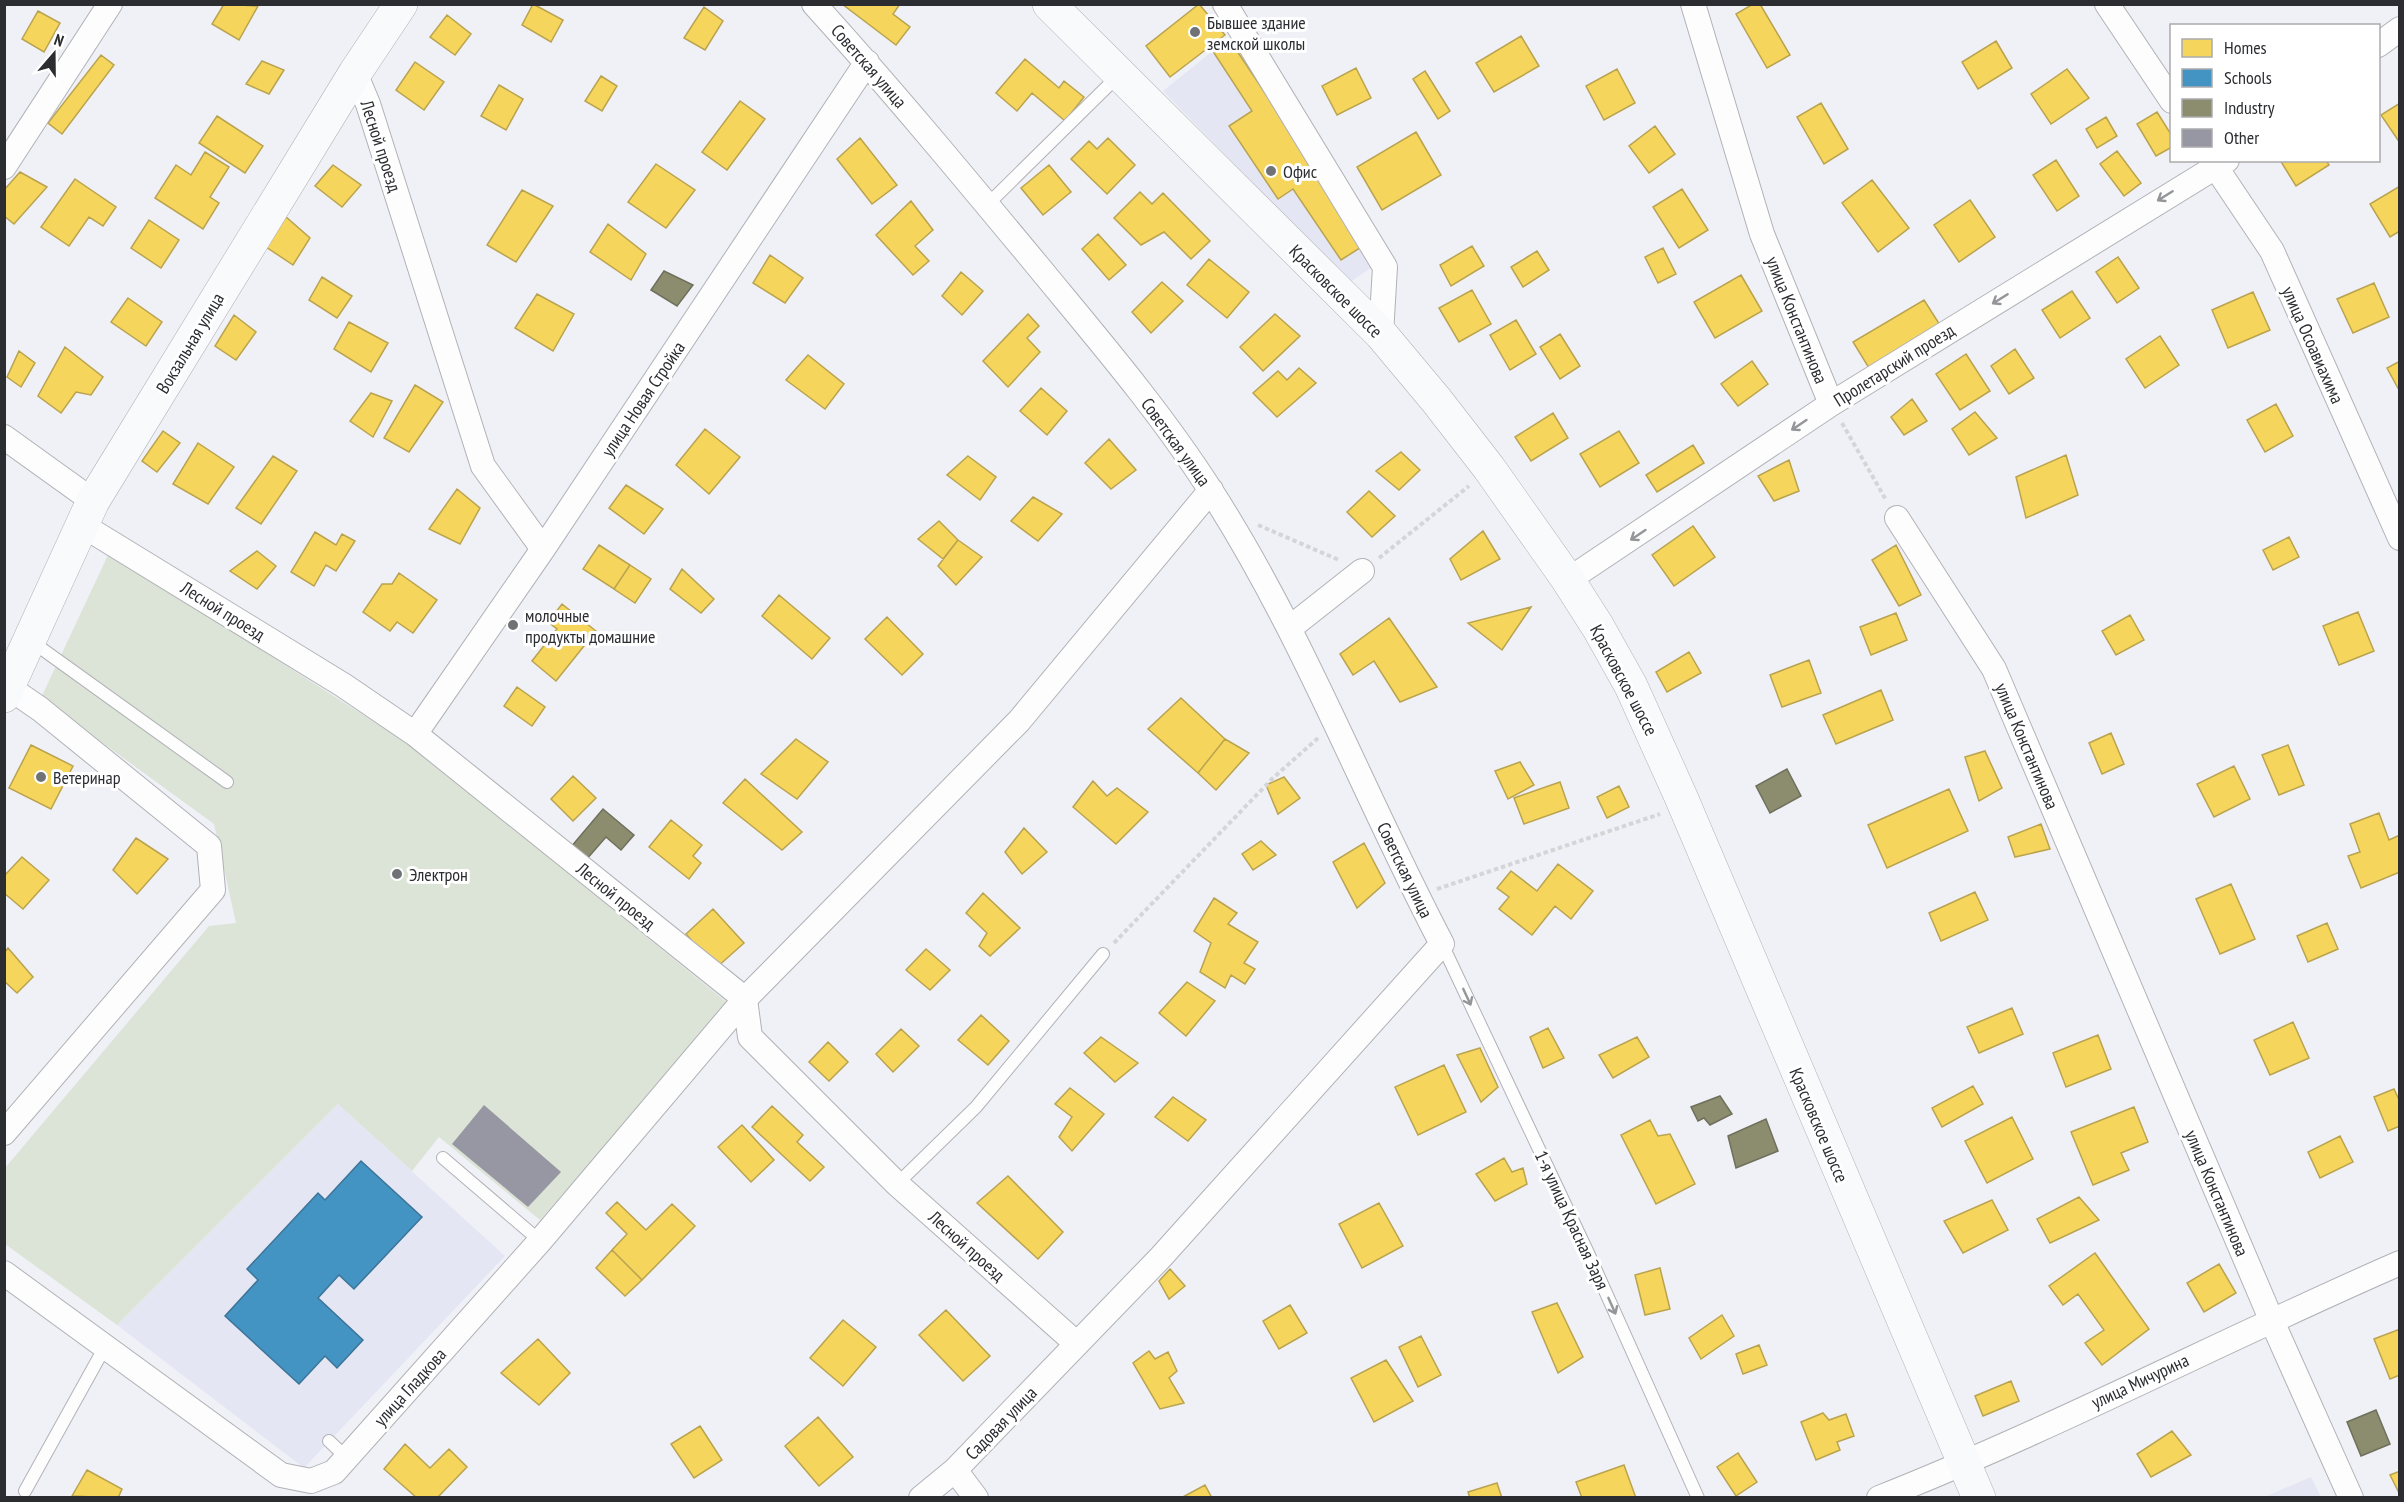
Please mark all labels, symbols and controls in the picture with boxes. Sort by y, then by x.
place label: Бывшее здание земской школы [1207,11,1306,55]
street label: Советская улица [826,19,912,113]
north arrow [24,24,84,84]
legend [2170,24,2380,162]
marker: Бывшее здание земской школы [1188,25,1202,39]
text: N [52,29,67,51]
text: Homes [2224,36,2267,59]
text: Schools [2224,66,2272,89]
street label: Лесной проезд [355,96,407,195]
text: Industry [2224,96,2275,119]
text: Other [2224,126,2259,149]
place label: Офис [1283,160,1318,183]
marker: Офис [1264,164,1278,178]
one-way arrow [2157,191,2174,203]
street label: Красковское шоссе [1285,240,1387,342]
street label: улица Константинова [1761,253,1833,387]
street label: улица Осоавиахима [2277,283,2349,407]
street label: Вокзальная улица [151,288,229,398]
one-way arrow [1992,294,2009,306]
street label: Пролетарский проезд [1829,318,1959,411]
street label: улица Новая Стройка [596,337,690,461]
street label: Советская улица [1136,393,1216,491]
one-way arrow [1791,419,1808,431]
one-way arrow [1630,529,1646,541]
street label: Лесной проезд [176,576,269,646]
place label: молочные продукты домашние [525,604,655,648]
marker: молочные продукты домашние [506,618,520,632]
street label: Красковское шоссе [1585,621,1663,739]
street label: улица Константинова [1990,679,2064,813]
place label: Ветеринар [53,766,121,789]
marker: Ветеринар [34,770,48,784]
street label: Советская улица [1372,818,1438,922]
street label: Лесной проезд [571,857,660,935]
place label: Электрон [409,863,468,886]
marker: Электрон [390,867,404,881]
one-way arrow [1461,987,1473,1005]
street label: Красковское шоссе [1784,1064,1854,1186]
street label: улица Константинова [2180,1126,2254,1260]
street label: 1-я улица Красная Заря [1530,1147,1614,1293]
street label: Лесной проезд [923,1205,1010,1286]
one-way arrow [1608,1297,1619,1315]
street label: улица Гладкова [369,1343,451,1431]
street label: улица Мичурина [2088,1348,2192,1414]
street label: Садовая улица [960,1381,1042,1465]

